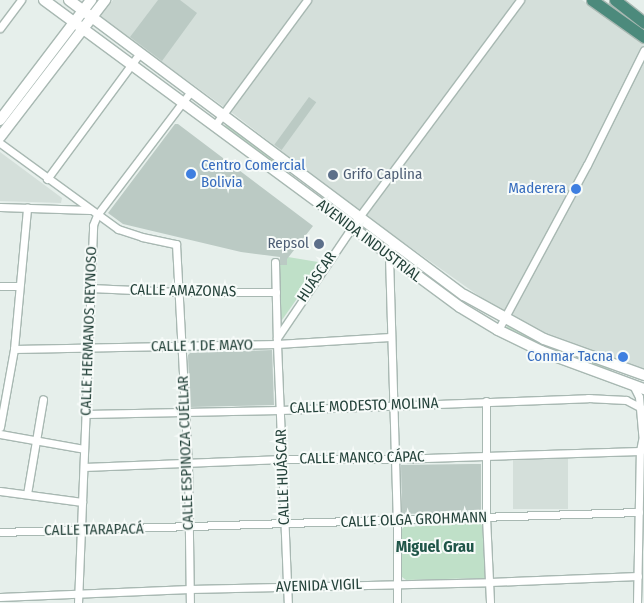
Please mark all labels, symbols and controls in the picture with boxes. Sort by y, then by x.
place label: Centro Comercial Bolivia [201,156,305,191]
place label: Grifo Caplina [343,166,422,184]
marker: Centro Comercial Bolivia [185,168,197,180]
marker: Grifo Caplina [327,169,339,181]
place label: Maderera [508,180,566,198]
marker: Maderera [570,183,582,195]
street label: AVENIDA INDUSTRIAL [313,196,425,286]
place label: Repsol [267,235,309,253]
marker: Repsol [313,238,325,250]
street label: CALLE HERMANOS REYNOSO [77,246,101,416]
street label: HUÁSCAR [294,248,340,306]
street label: CALLE AMAZONAS [130,281,236,301]
street label: CALLE 1 DE MAYO [151,336,253,356]
place label: Conmar Tacna [527,348,613,366]
marker: Conmar Tacna [617,351,629,363]
street label: CALLE ESPINOZA CUÉLLAR [174,375,198,531]
street label: CALLE MODESTO MOLINA [289,394,439,418]
street label: CALLE HUÁSCAR [272,429,294,525]
street label: CALLE MANCO CÁPAC [299,448,425,468]
street label: CALLE OLGA GROHMANN [340,508,488,532]
street label: CALLE TARAPACÁ [44,520,144,540]
district label: Miguel Grau [396,537,474,557]
street label: AVENIDA VIGIL [276,576,362,596]

